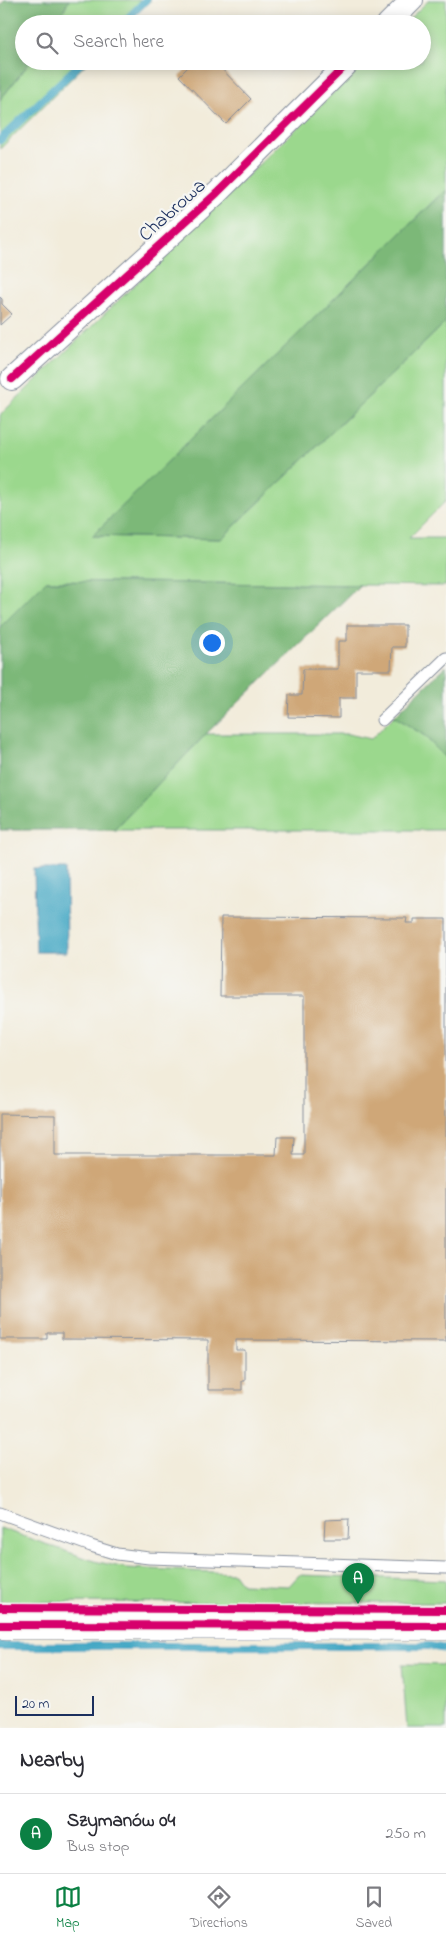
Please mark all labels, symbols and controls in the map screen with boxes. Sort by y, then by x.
search box [15,15,431,70]
icon: search [33,29,61,57]
text: Search here [73,29,164,56]
street label: Chabrowa [133,173,213,249]
your location [199,630,225,656]
pin: A [342,1563,374,1604]
scale bar [15,1693,94,1716]
text: 20 m [22,1694,49,1715]
text: Nearby [20,1746,84,1776]
text: Szymanów 04 [67,1808,175,1835]
text: A [31,1822,41,1846]
text: 250 m [386,1822,426,1846]
text: Bus stop [67,1835,130,1859]
tab: Map [54,1883,82,1934]
tab: Directions [190,1883,248,1934]
tab: Saved [356,1883,392,1934]

